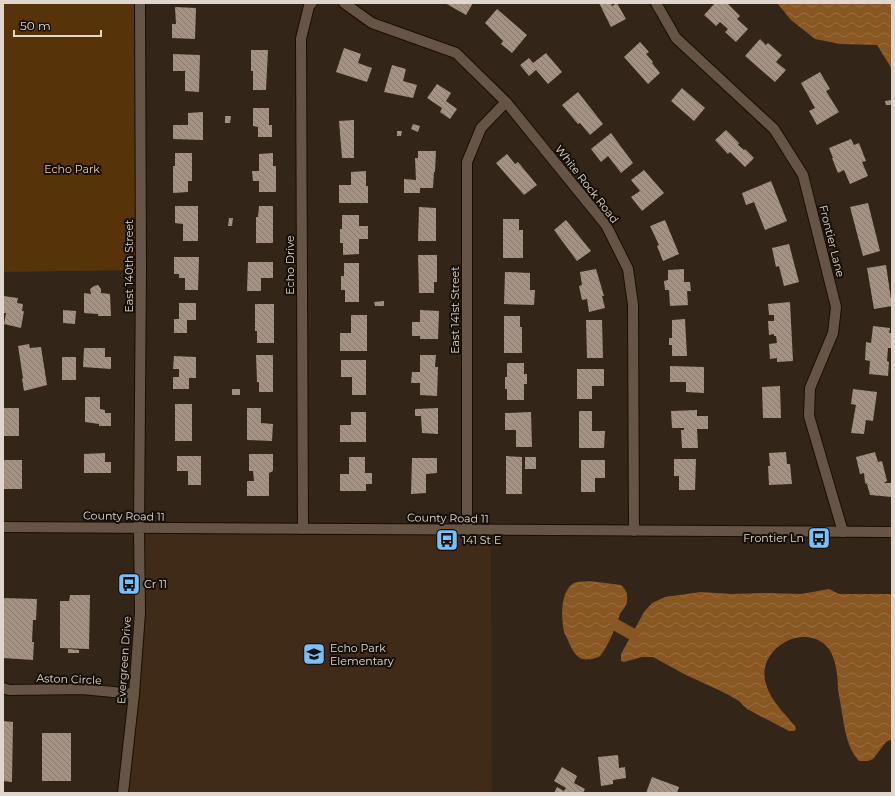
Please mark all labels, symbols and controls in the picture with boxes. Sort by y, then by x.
scale bar [14,12,101,38]
text: 50 m [20,18,51,33]
street label: White Rock Road [552,142,622,226]
park label: Echo Park [44,162,100,176]
street label: Frontier Lane [816,203,848,279]
street label: East 140th Street [122,219,136,313]
street label: Echo Drive [283,235,297,295]
street label: East 141st Street [448,266,462,354]
street label: County Road 11 [83,508,165,524]
street label: County Road 11 [407,510,489,526]
bus stop icon: Frontier Ln [806,525,832,551]
bus stop icon: 141 St E [434,527,460,553]
place label: Frontier Ln [743,531,804,545]
place label: 141 St E [462,533,501,547]
bus stop icon: Cr 11 [116,571,142,597]
place label: Cr 11 [144,577,167,591]
street label: Evergreen Drive [114,615,134,704]
school or university icon: Echo Park Elementary [301,641,327,667]
place label: Echo Park Elementary [330,641,394,668]
street label: Aston Circle [36,671,102,687]

